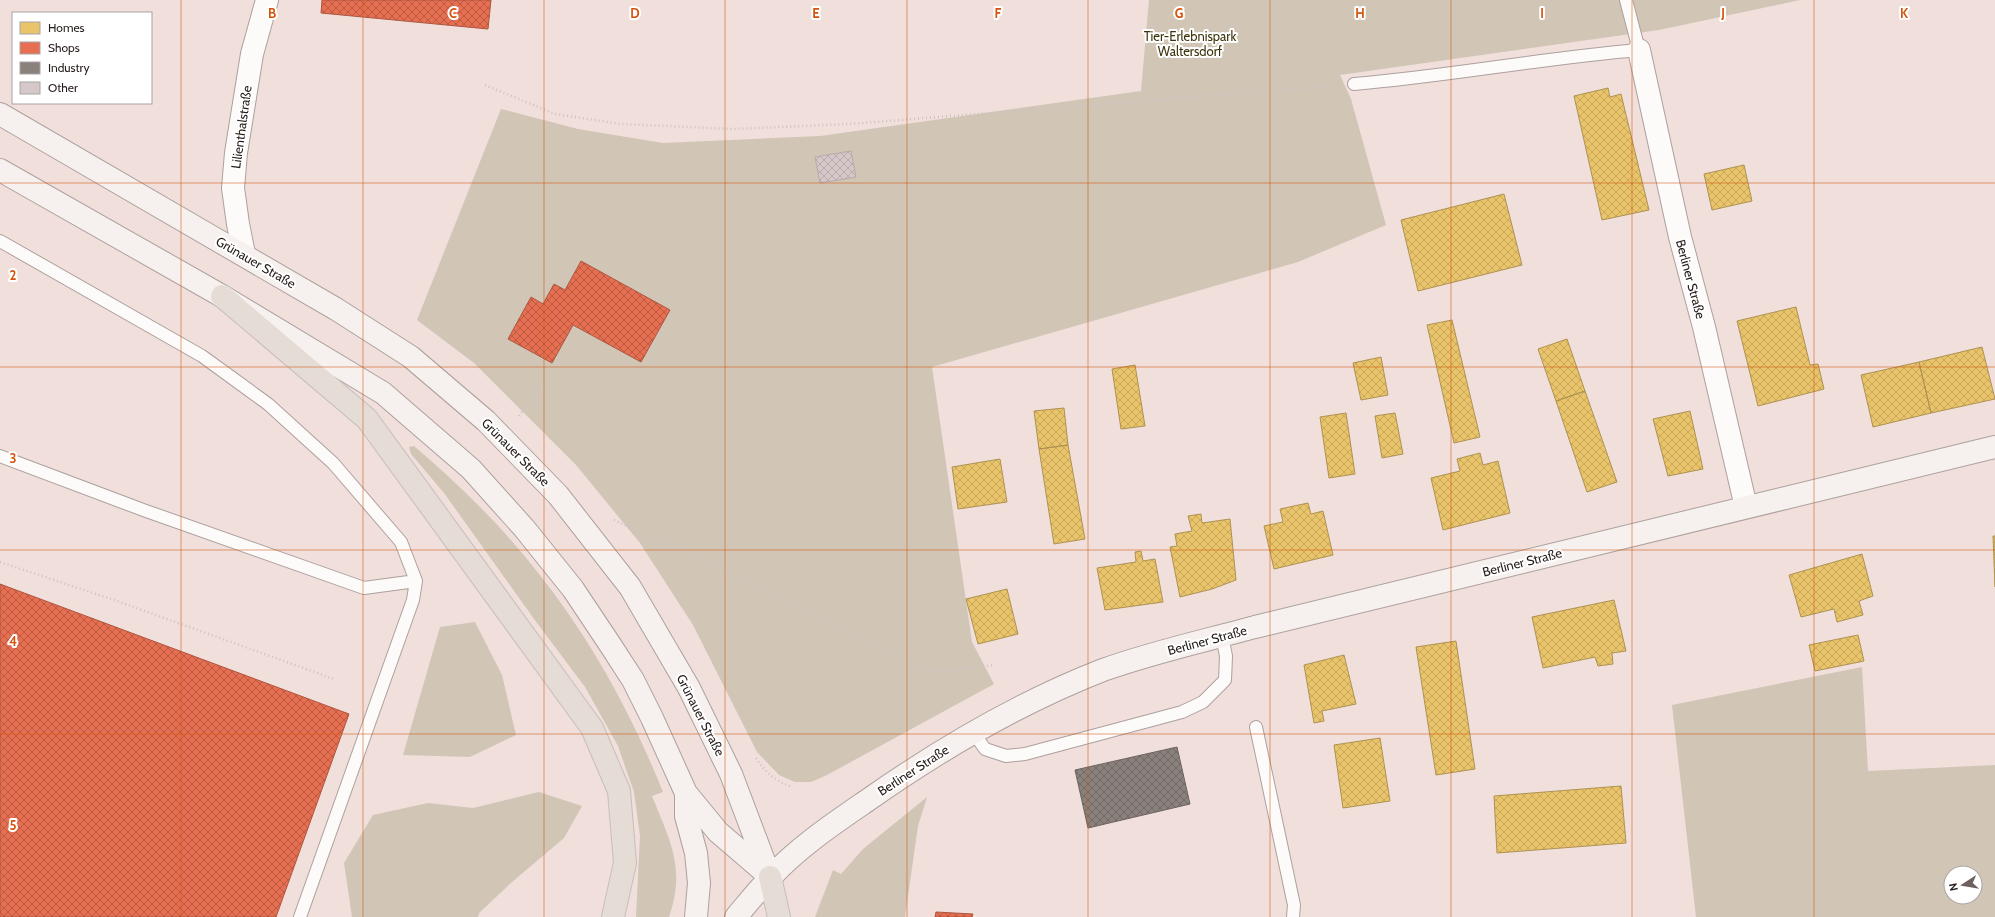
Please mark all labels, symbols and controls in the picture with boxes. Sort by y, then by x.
text: B [268,5,276,21]
text: C [449,5,457,21]
text: D [630,5,640,21]
text: E [812,5,820,21]
text: F [995,5,1002,21]
text: G [1175,5,1184,21]
text: H [1355,5,1365,21]
text: I [1540,5,1544,21]
text: J [1720,5,1725,21]
text: K [1900,5,1909,21]
legend [12,12,152,104]
text: Homes [48,20,85,35]
park label: Tier-Erlebnispark Waltersdorf [1144,28,1236,59]
text: Shops [48,40,80,55]
text: Industry [48,60,89,75]
text: Other [48,80,78,95]
street label: Lilienthalstraße [227,84,255,170]
street label: Grünauer Straße [213,233,299,292]
street label: Berliner Straße [1673,238,1709,321]
text: 2 [10,267,17,283]
street label: Grünauer Straße [479,415,554,490]
text: 3 [9,450,17,466]
street label: Berliner Straße [1481,544,1564,580]
street label: Berliner Straße [1166,622,1249,658]
text: 4 [9,633,17,649]
street label: Grünauer Straße [674,671,729,759]
street label: Berliner Straße [874,741,952,799]
text: 5 [10,817,17,833]
north arrow [1943,865,1983,905]
text: N [1946,882,1961,892]

